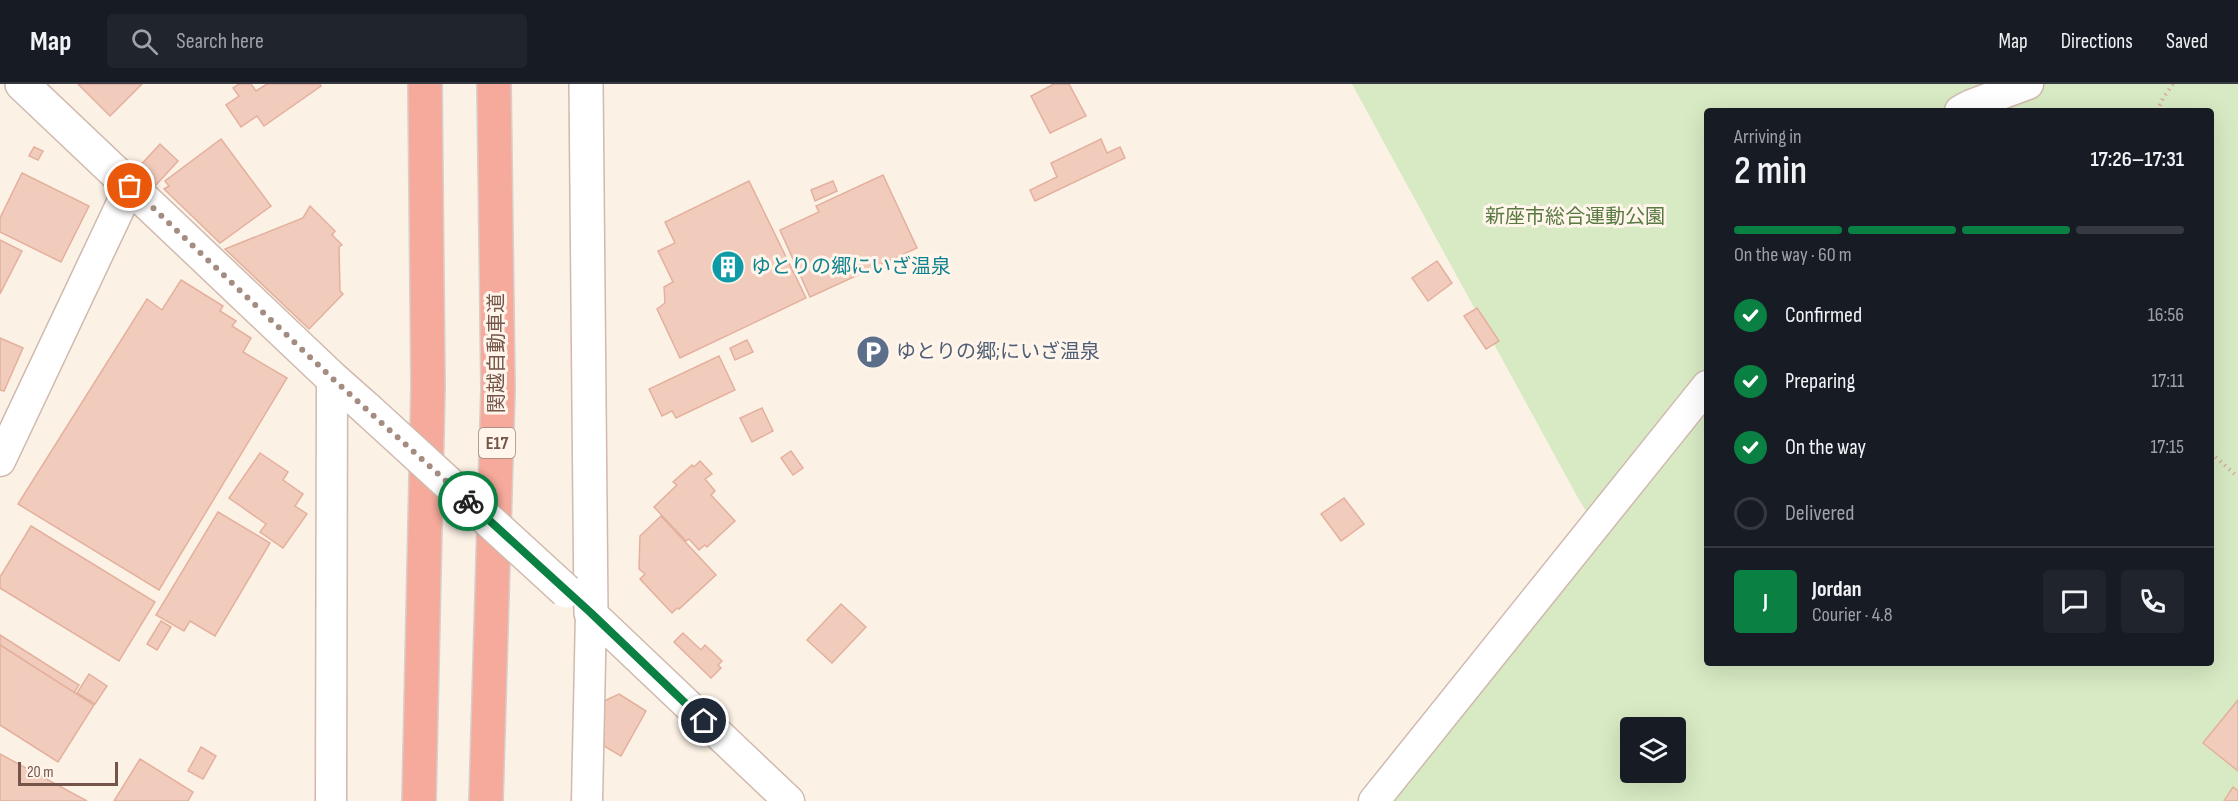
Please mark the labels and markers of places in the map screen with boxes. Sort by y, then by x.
pin [104,160,155,211]
building icon: ゆとりの郷にいざ温泉 [710,249,746,285]
place label: ゆとりの郷にいざ温泉 [751,255,951,279]
parking icon: ゆとりの郷;にいざ温泉 [855,334,891,370]
place label: ゆとりの郷;にいざ温泉 [896,340,1100,364]
pin [678,695,729,746]

